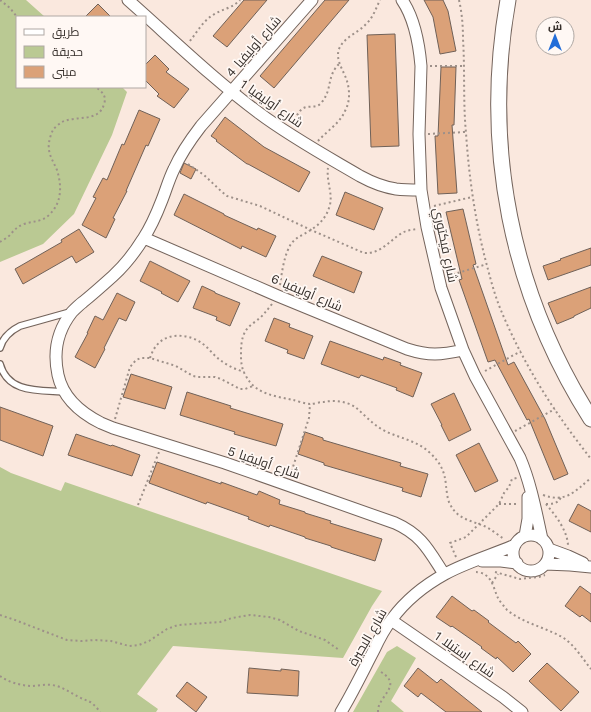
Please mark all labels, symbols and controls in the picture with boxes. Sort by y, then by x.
street label: شارع أوليفيا 4 [222,12,285,81]
legend [16,16,146,88]
north arrow [535,16,575,56]
text: ش [548,20,562,33]
text: طريق [52,25,80,39]
text: حديقة [52,45,83,59]
text: مبنى [52,65,77,79]
street label: شارع أوليفيا 1 [237,75,307,131]
street label: شارع فيكتوري [427,206,461,285]
street label: شارع أوليفيا 6 [269,270,345,315]
street label: شارع أوليفيا 5 [225,442,302,483]
street label: شارع البحيرة [345,606,391,669]
street label: شارع إستيلا 1 [431,628,498,681]

